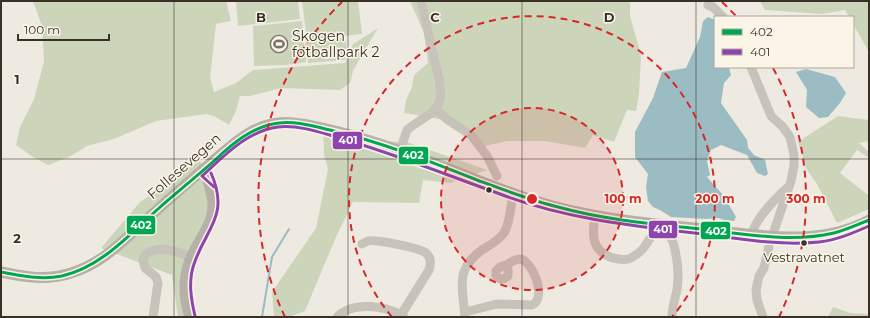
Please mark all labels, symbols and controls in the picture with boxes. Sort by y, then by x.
text: B [256,9,266,25]
text: C [430,9,440,25]
text: D [604,9,615,25]
scale bar [18,16,109,42]
legend [714,16,854,68]
text: 100 m [24,22,60,37]
text: 402 [750,24,773,39]
place label: Skogen fotballpark 2 [292,27,380,61]
sports icon: Skogen fotballpark 2 [269,34,289,54]
text: 401 [750,44,770,59]
text: 1 [14,71,20,87]
street label: Follesevegen [143,129,225,203]
line badge: 401 [332,131,363,150]
text: 401 [338,133,358,147]
line badge: 402 [398,146,429,165]
text: 402 [402,148,424,162]
unlabelled marker [484,185,494,195]
text: 100 m [605,191,641,206]
text: 200 m [695,191,735,206]
text: 300 m [785,191,826,206]
centre of rings [525,192,539,206]
line badge: 402 [126,215,156,235]
text: 402 [130,218,152,232]
line badge: 401 [648,220,678,239]
line badge: 402 [700,221,731,240]
text: 401 [653,222,673,236]
text: 402 [705,224,727,238]
text: 2 [13,230,21,246]
marker: Vestravatnet [799,238,809,248]
place label: Vestravatnet [763,249,845,265]

